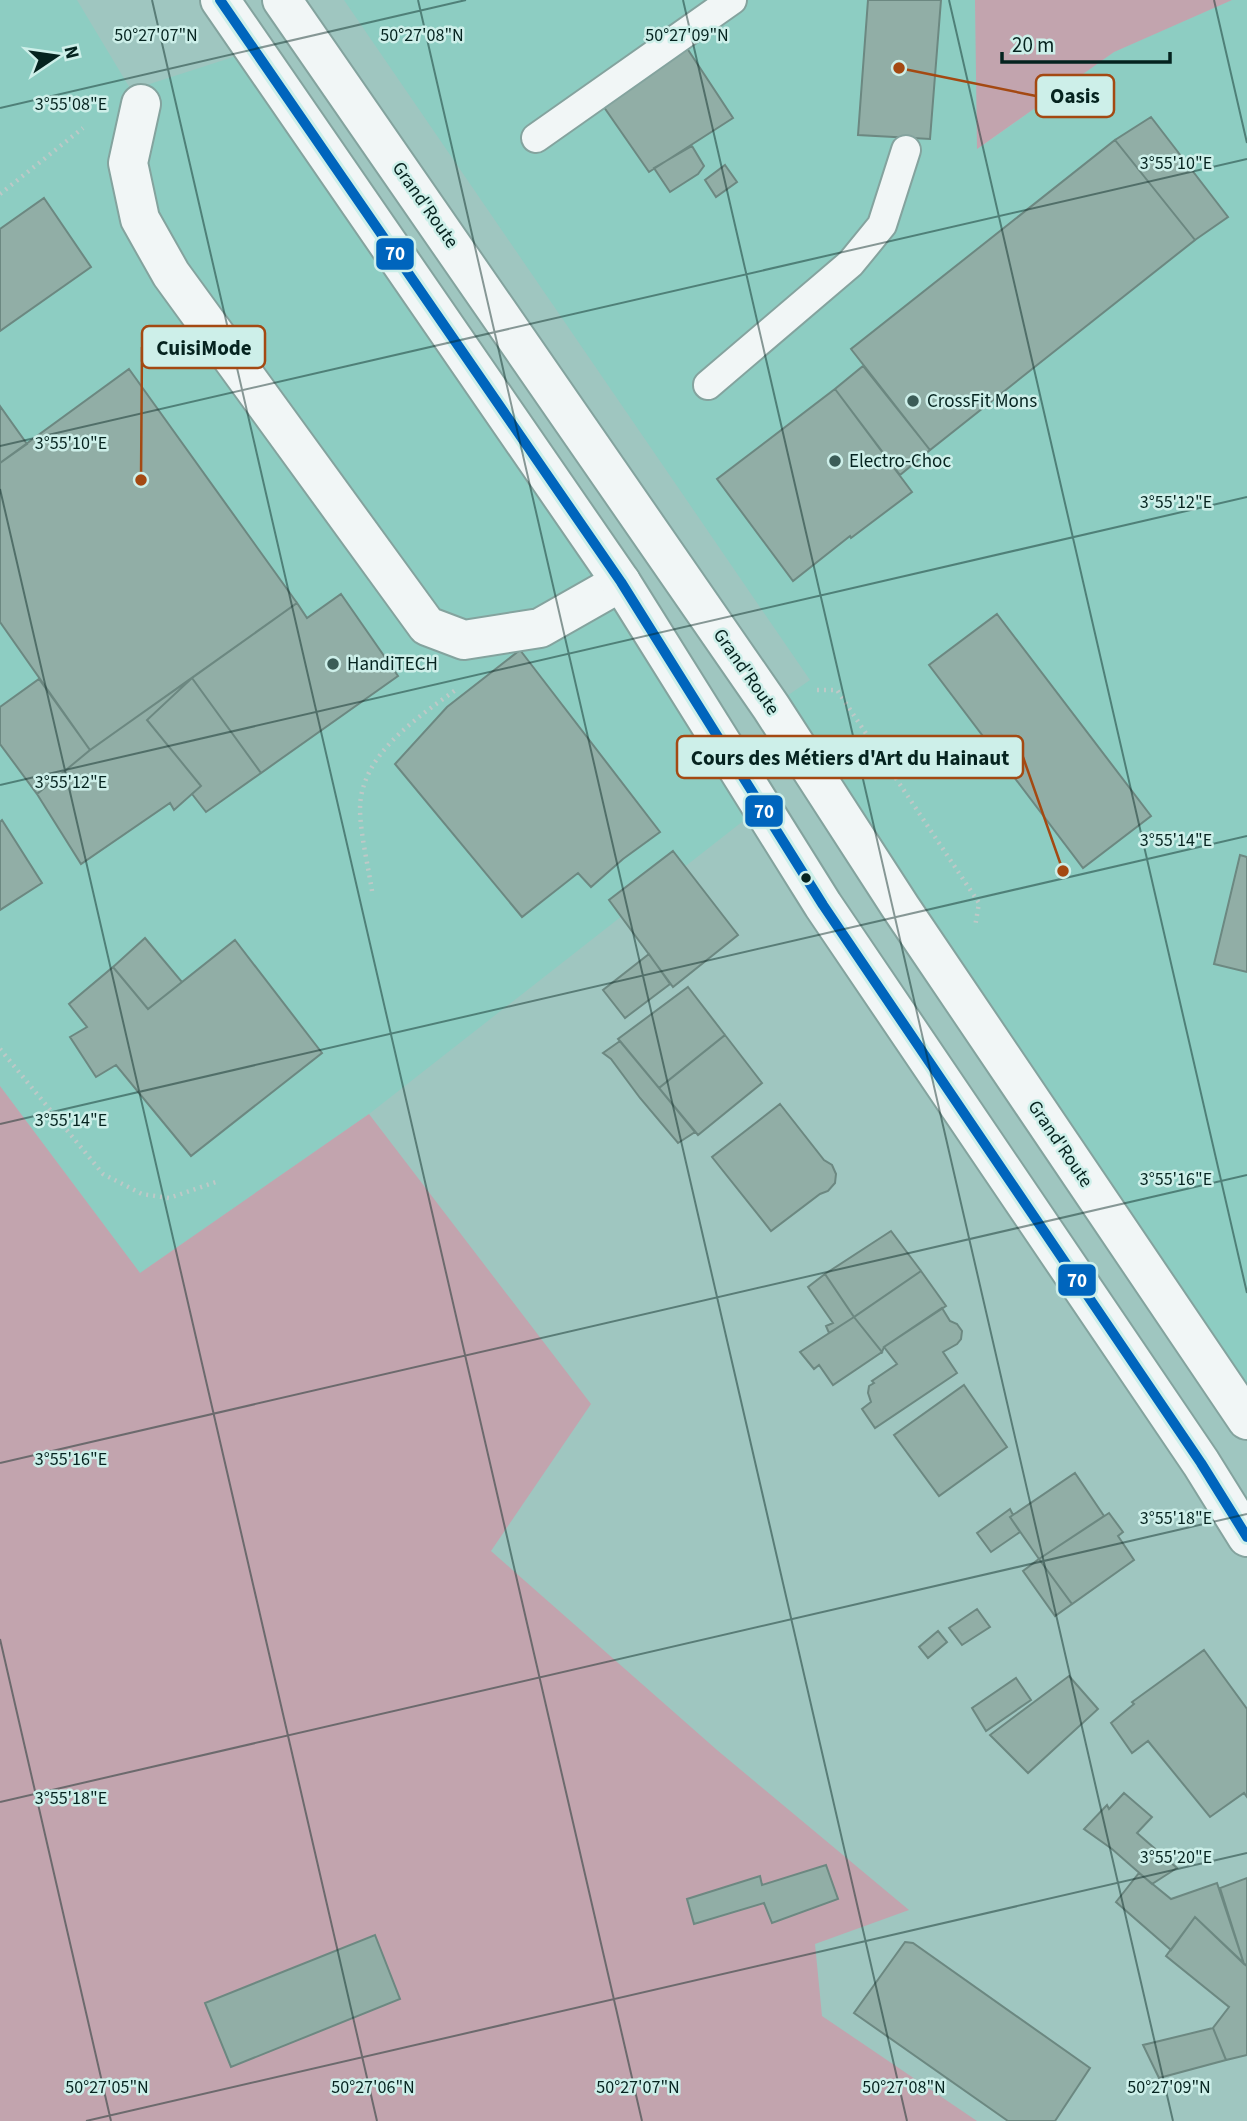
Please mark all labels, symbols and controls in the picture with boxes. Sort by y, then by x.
north arrow [21,21,91,91]
scale bar [1002,21,1170,65]
text: 50°27'07"N [114,23,198,48]
text: 50°27'08"N [380,23,464,48]
text: 50°27'09"N [645,23,729,48]
text: 20 m [1012,30,1054,60]
text: N [57,43,86,62]
callout: Oasis [1036,75,1114,117]
text: Oasis [1050,81,1100,111]
text: 3°55'08"E [35,92,107,117]
text: 3°55'10"E [1140,151,1212,176]
street label: Grand'Route [385,156,465,254]
line badge: 70 [375,237,415,271]
text: 70 [385,241,405,268]
callout: CuisiMode [142,326,265,368]
text: CuisiMode [156,333,252,363]
place label: CrossFit Mons [927,388,1037,415]
marker: CrossFit Mons [905,393,921,409]
text: 3°55'10"E [35,431,107,456]
place label: Electro-Choc [849,448,951,475]
marker: Electro-Choc [827,453,843,469]
text: 3°55'12"E [1140,490,1212,515]
street label: Grand'Route [706,623,786,721]
place label: HandiTECH [347,651,438,678]
marker: HandiTECH [325,656,341,672]
callout: Cours des Métiers d'Art du Hainaut [677,736,1023,778]
text: Cours des Métiers d'Art du Hainaut [691,743,1009,773]
text: 3°55'12"E [35,770,107,795]
line badge: 70 [744,794,784,828]
text: 70 [754,799,774,826]
text: 3°55'14"E [1140,828,1212,853]
unlabelled marker [799,871,813,885]
street label: Grand'Route [1021,1095,1099,1193]
text: 3°55'14"E [35,1108,107,1133]
text: 3°55'16"E [1140,1167,1212,1192]
line badge: 70 [1057,1263,1097,1297]
text: 70 [1067,1268,1087,1295]
text: 3°55'16"E [35,1447,107,1472]
text: 3°55'18"E [1140,1506,1212,1531]
text: 3°55'18"E [35,1786,107,1811]
text: 3°55'20"E [1140,1845,1212,1870]
text: 50°27'05"N [65,2075,149,2100]
text: 50°27'06"N [331,2075,415,2100]
text: 50°27'07"N [596,2075,680,2100]
text: 50°27'08"N [862,2075,946,2100]
text: 50°27'09"N [1127,2075,1211,2100]

